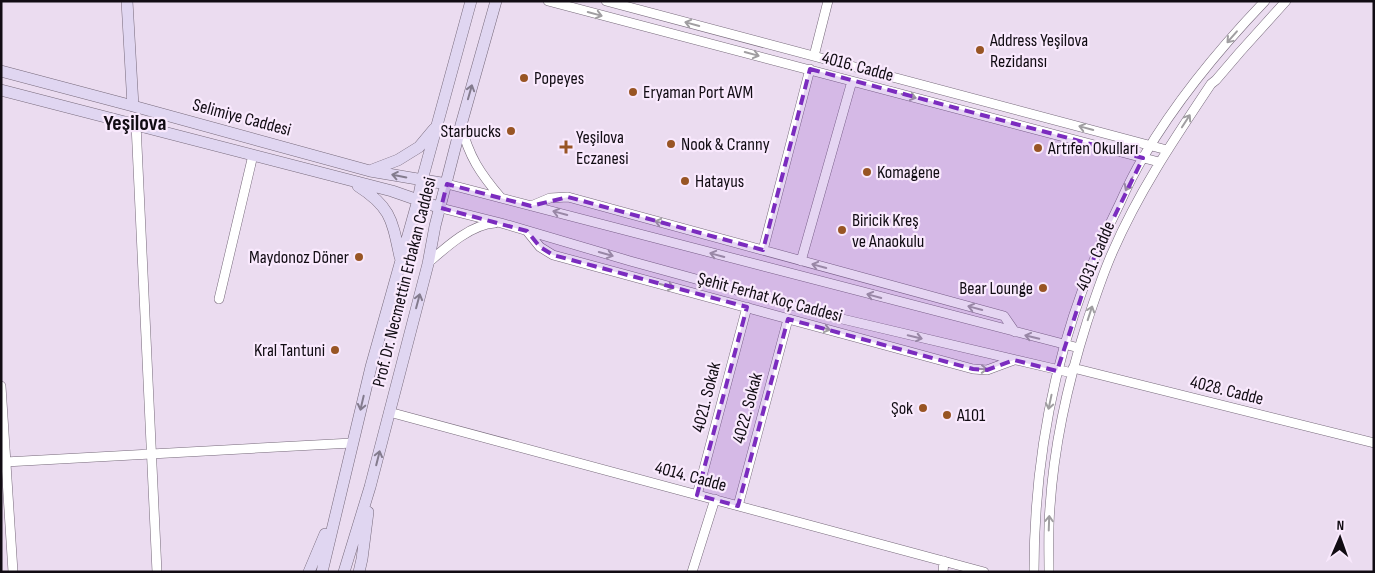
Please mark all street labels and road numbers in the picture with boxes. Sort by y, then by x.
street label: 4016. Cadde [820,47,896,86]
street label: Selimiye Caddesi [190,94,293,141]
street label: Prof. Dr. Necmettin Erbakan Caddesi [368,175,441,389]
street label: 4031. Cadde [1071,218,1120,294]
street label: Şehit Ferhat Koç Caddesi [695,268,845,327]
street label: 4021. Sokak [688,360,725,435]
street label: 4022. Sokak [728,370,767,446]
street label: 4028. Cadde [1188,371,1266,410]
street label: 4014. Cadde [653,457,729,496]

